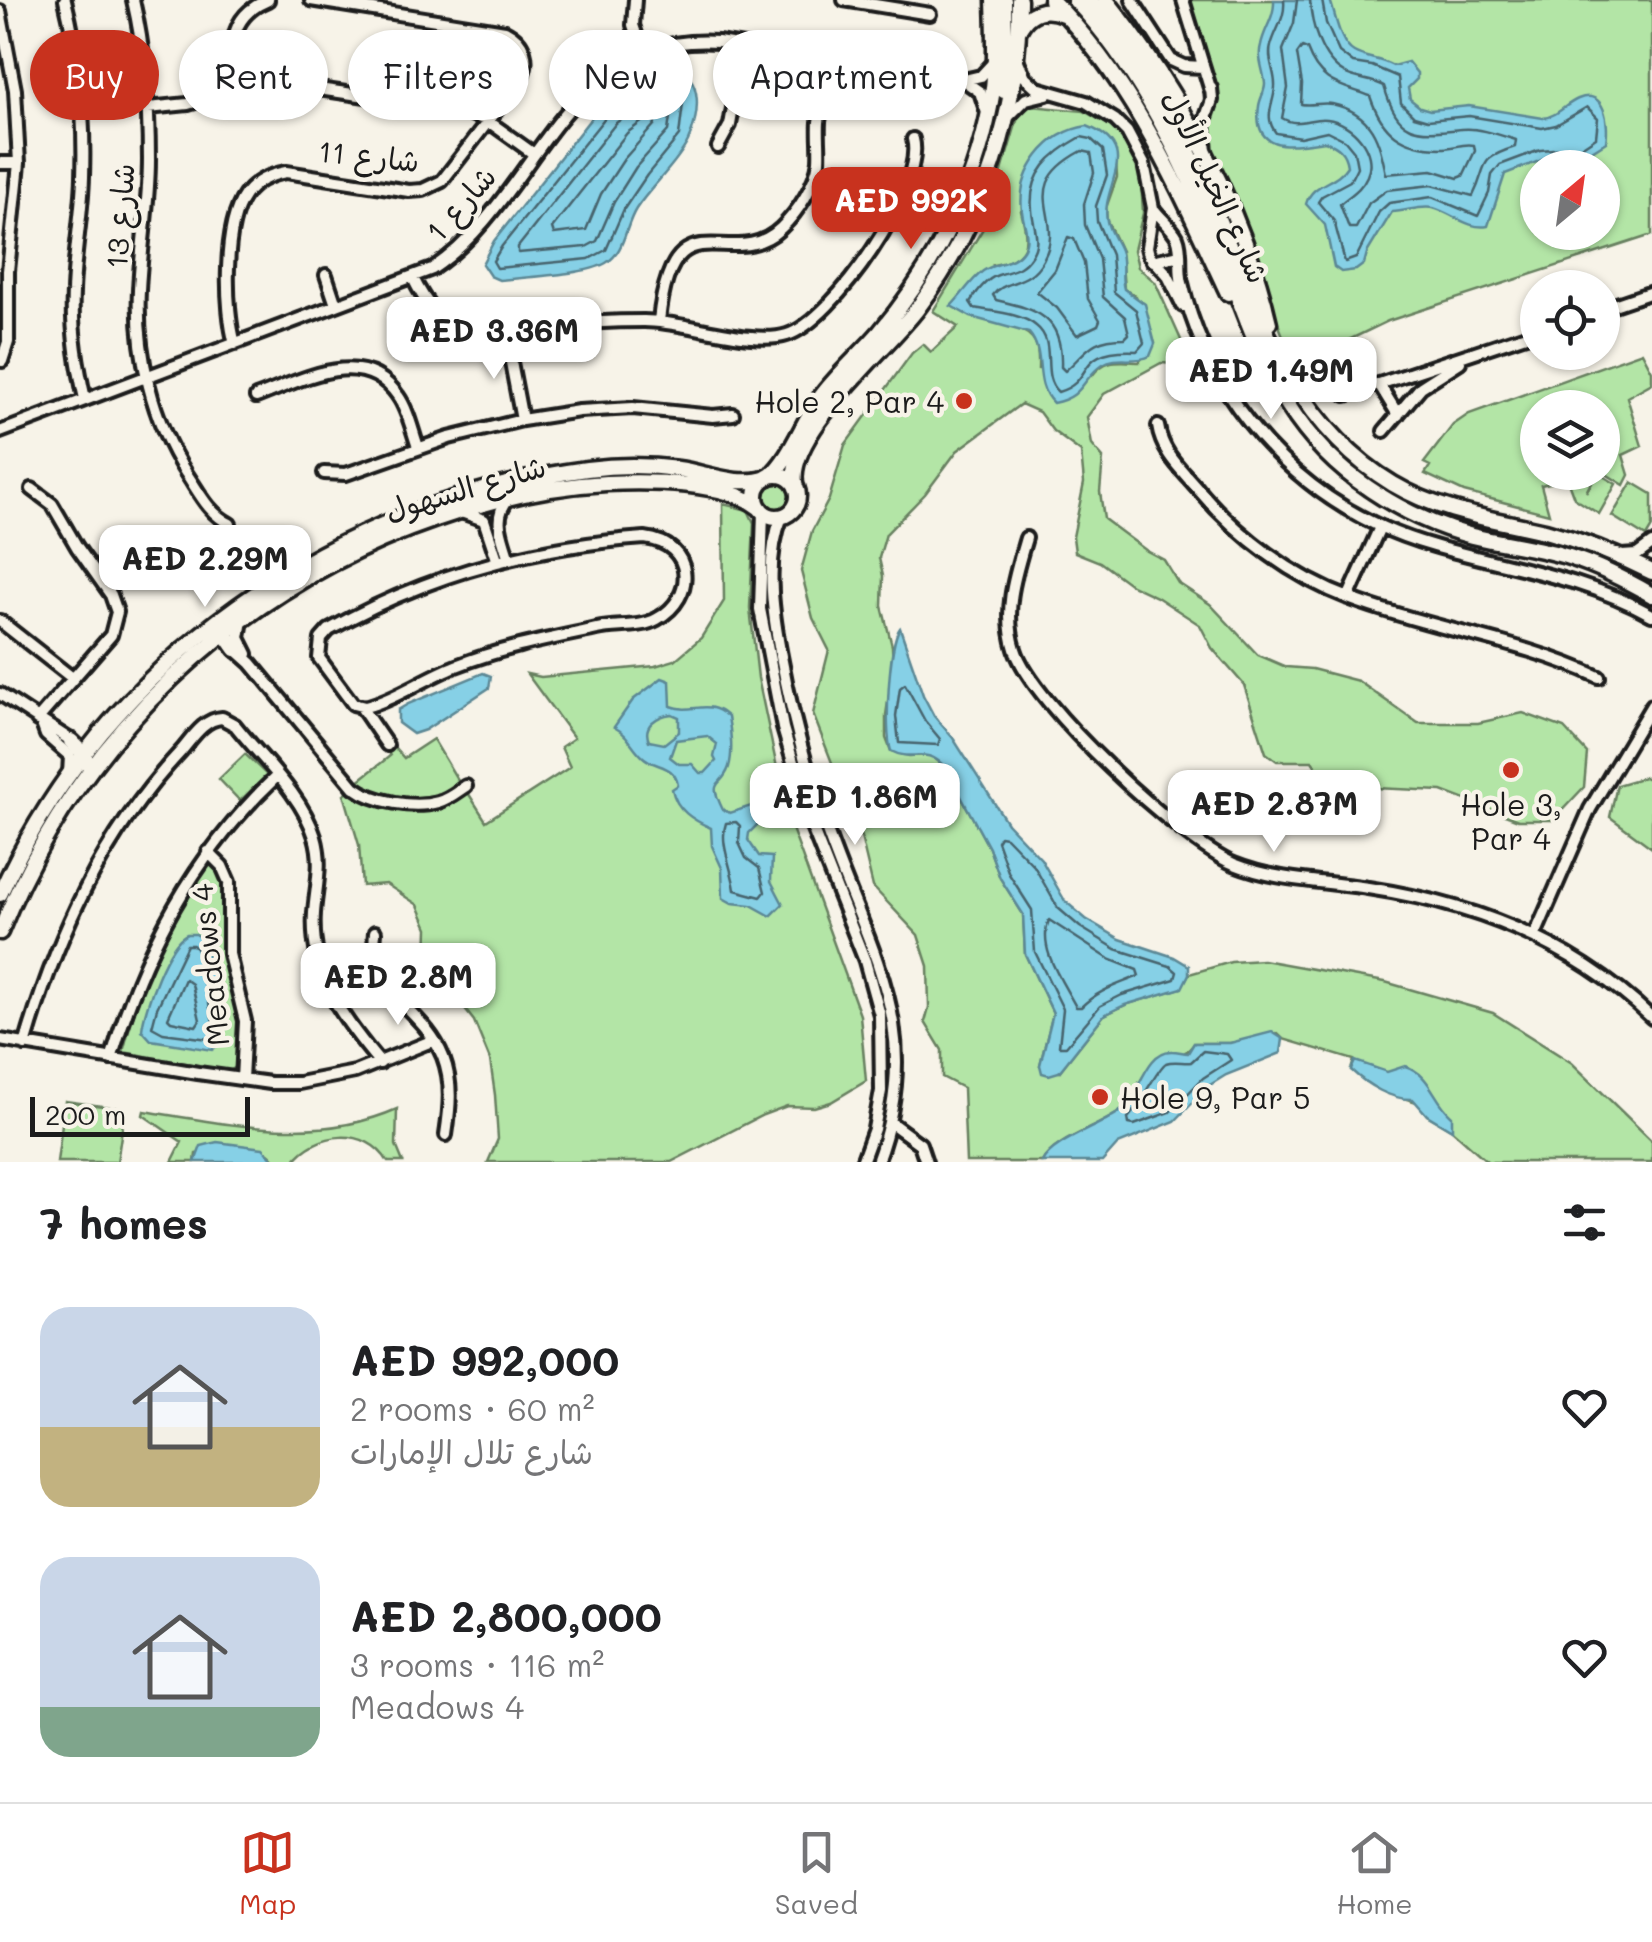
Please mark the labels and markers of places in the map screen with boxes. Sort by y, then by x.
pin: AED 992K [808,167,1014,252]
pin: AED 3.36M [380,297,608,382]
pin: AED 1.49M [1157,337,1385,422]
place label: Hole 2, Par 4 [755,381,944,421]
marker: Hole 2, Par 4 [953,390,975,412]
pin: AED 2.29M [91,525,319,610]
marker: Hole 3, Par 4 [1500,759,1522,781]
pin: AED 1.86M [741,763,969,848]
pin: AED 2.87M [1160,770,1388,855]
place label: Hole 3, Par 4 [1460,784,1562,858]
pin: AED 2.8M [295,943,501,1028]
place label: Hole 9, Par 5 [1120,1077,1310,1117]
marker: Hole 9, Par 5 [1089,1086,1111,1108]

